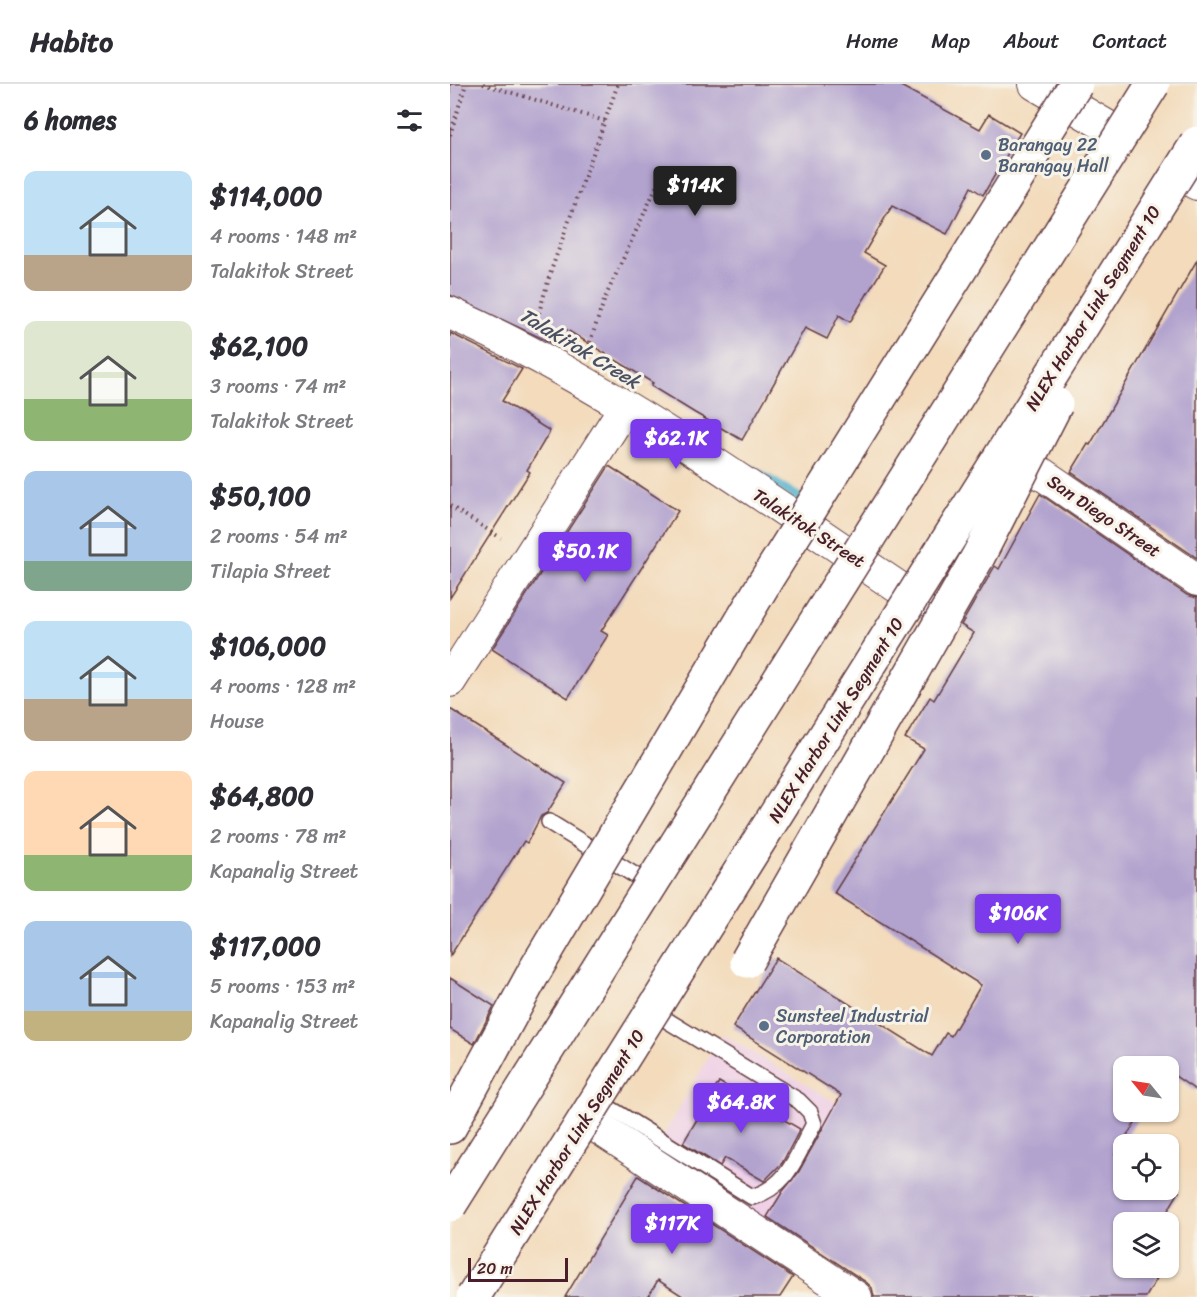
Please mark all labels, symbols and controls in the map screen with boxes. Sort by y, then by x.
text: Habito [30,17,113,66]
text: Home [846,22,898,60]
text: Map [931,22,970,60]
text: About [1003,22,1060,60]
text: Contact [1093,22,1167,60]
text: 6 homes [24,97,116,143]
icon: filters [393,104,426,137]
place label: Barangay 22 Barangay Hall [998,129,1110,182]
marker: Barangay 22 Barangay Hall [979,148,993,162]
pin: $114K [653,166,737,217]
text: $114K [667,168,723,203]
text: $114,000 [210,173,322,219]
icon: home [72,195,144,267]
street label: NLEX Harbor Link Segment 10 [1016,199,1170,417]
text: 4 rooms · 148 m² [210,219,357,254]
text: Talakitok Street [210,254,353,289]
water label: Talakitok Creek [512,298,648,399]
text: $62,100 [210,323,308,369]
icon: home [72,345,144,417]
text: 3 rooms · 74 m² [210,369,346,404]
text: Talakitok Street [210,404,353,439]
pin: $62.1K [627,419,725,470]
text: $62.1K [644,421,708,456]
street label: San Diego Street [1040,466,1168,566]
text: $50,100 [210,473,311,519]
street label: Talakitok Street [746,479,872,577]
icon: home [72,495,144,567]
text: 2 rooms · 54 m² [210,519,348,554]
pin: $50.1K [536,532,634,583]
text: $50.1K [552,534,618,569]
text: Tilapia Street [210,554,331,589]
street label: NLEX Harbor Link Segment 10 [759,611,913,829]
text: $106,000 [210,623,326,669]
icon: home [72,645,144,717]
text: 4 rooms · 128 m² [210,669,356,704]
text: House [210,704,264,739]
text: $64,800 [210,773,314,819]
icon: home [72,795,144,867]
text: 2 rooms · 78 m² [210,819,346,854]
text: Kapanalig Street [210,854,358,889]
pin: $106K [976,894,1060,945]
text: $106K [989,896,1047,931]
text: $117,000 [210,923,321,969]
icon: home [72,945,144,1017]
text: 5 rooms · 153 m² [210,969,355,1004]
place label: Sunsteel Industrial Corporation [776,1000,929,1053]
text: Kapanalig Street [210,1004,358,1039]
marker: Sunsteel Industrial Corporation [757,1019,771,1033]
street label: NLEX Harbor Link Segment 10 [500,1023,654,1241]
north arrow [1113,1056,1179,1122]
map controls [1113,1056,1179,1278]
pin: $64.8K [692,1083,790,1134]
text: $64.8K [707,1085,775,1120]
button: locate [1113,1134,1179,1200]
pin: $117K [630,1204,714,1255]
text: $117K [645,1206,699,1241]
button: layers [1113,1212,1179,1278]
text: 20 m [477,1254,513,1283]
scale bar [468,1255,568,1282]

